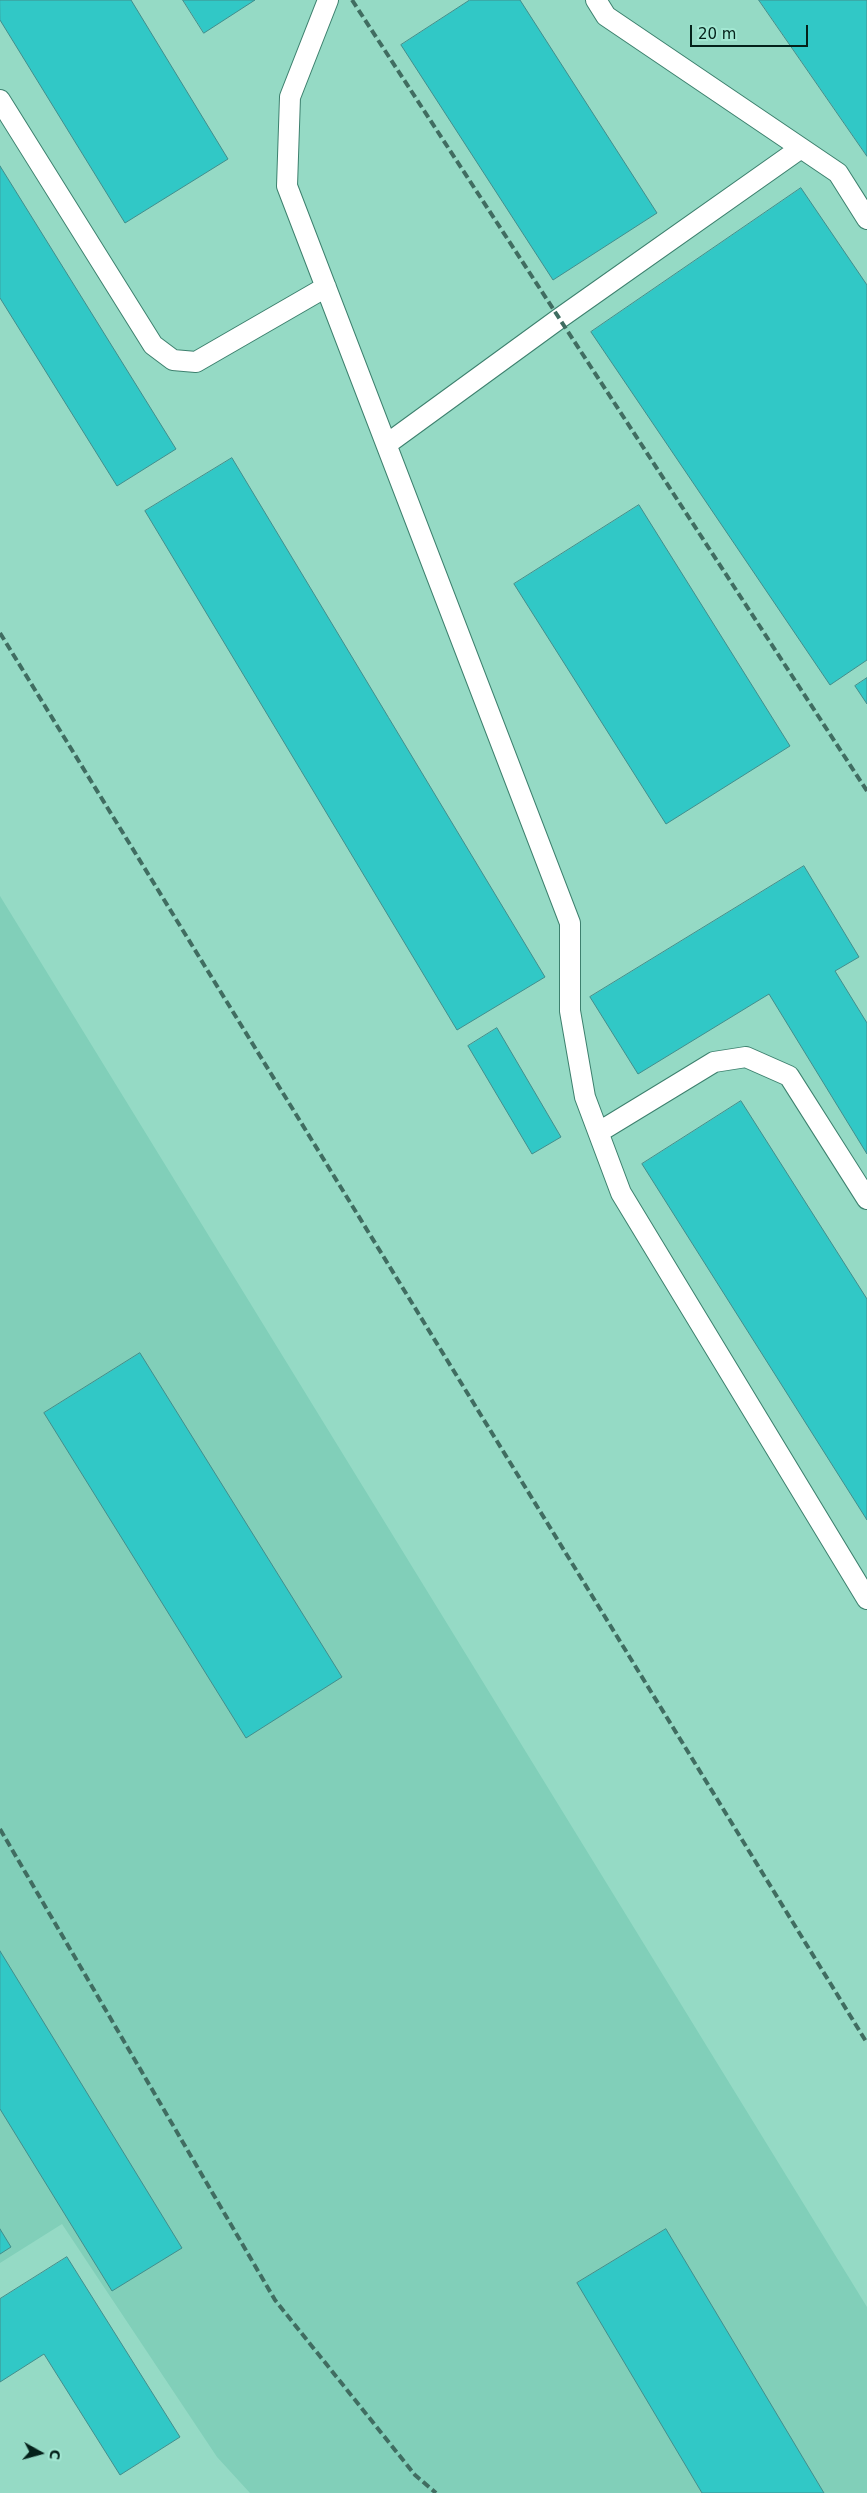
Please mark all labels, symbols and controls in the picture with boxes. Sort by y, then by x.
scale bar [692,15,810,47]
text: 20 m [698,25,736,43]
north arrow [15,2428,65,2478]
text: С [46,2449,63,2461]

